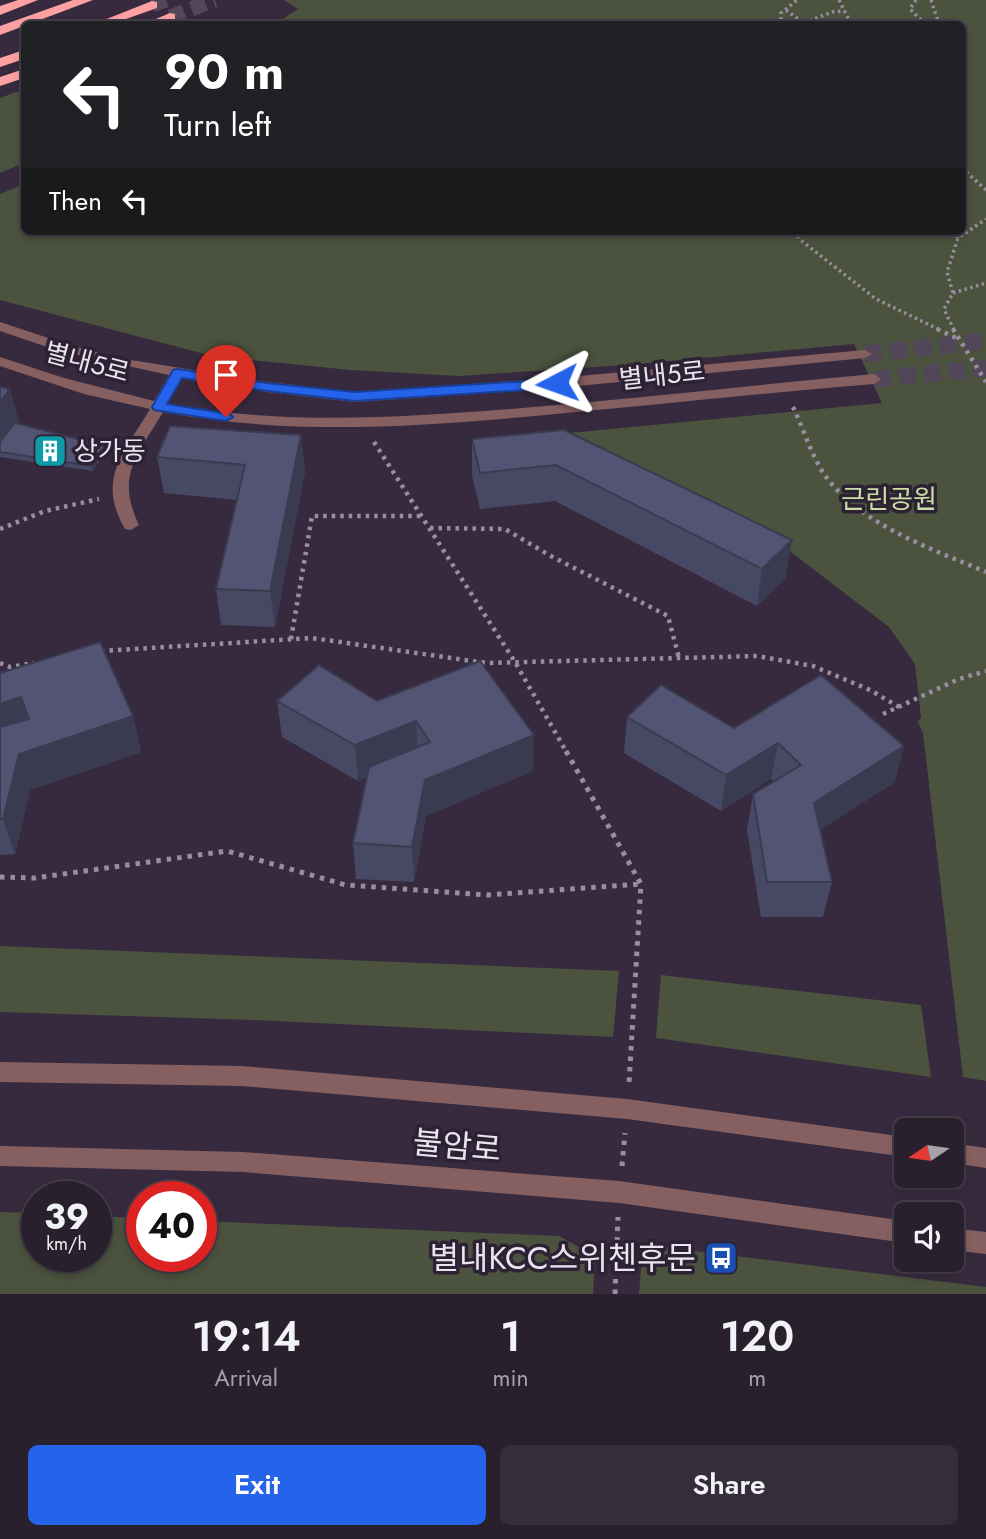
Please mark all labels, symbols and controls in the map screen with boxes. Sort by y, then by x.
text: 90 m [164,37,284,107]
icon: left [49,49,140,140]
text: Turn left [164,102,271,148]
text: Then [49,182,102,220]
icon: left [116,182,154,220]
street label: 별내5로 [40,332,134,392]
pin [196,345,256,417]
position arrow [520,346,594,420]
street label: 별내5로 [617,352,707,398]
icon: arrive [207,356,245,394]
building icon: 상가동 [31,432,69,470]
place label: 상가동 [74,432,146,470]
park label: 근린공원 [841,480,937,518]
north arrow [894,1118,964,1188]
map controls [894,1118,964,1272]
street label: 불암로 [411,1119,503,1173]
speed limit sign: 40 [126,1181,217,1272]
text: 39 [44,1192,89,1242]
button: sound [894,1202,964,1272]
text: km/h [46,1231,87,1257]
place label: 별내KCC스위첸후문 [430,1235,696,1281]
bus stop icon: 별내KCC스위첸후문 [702,1239,740,1277]
text: 19:14 [192,1306,301,1367]
text: 1 [500,1306,521,1367]
text: 120 [720,1306,794,1367]
text: Arrival [215,1361,278,1395]
text: min [493,1361,529,1395]
text: m [748,1361,766,1395]
button: Exit [28,1445,486,1525]
button: Share [500,1445,958,1525]

